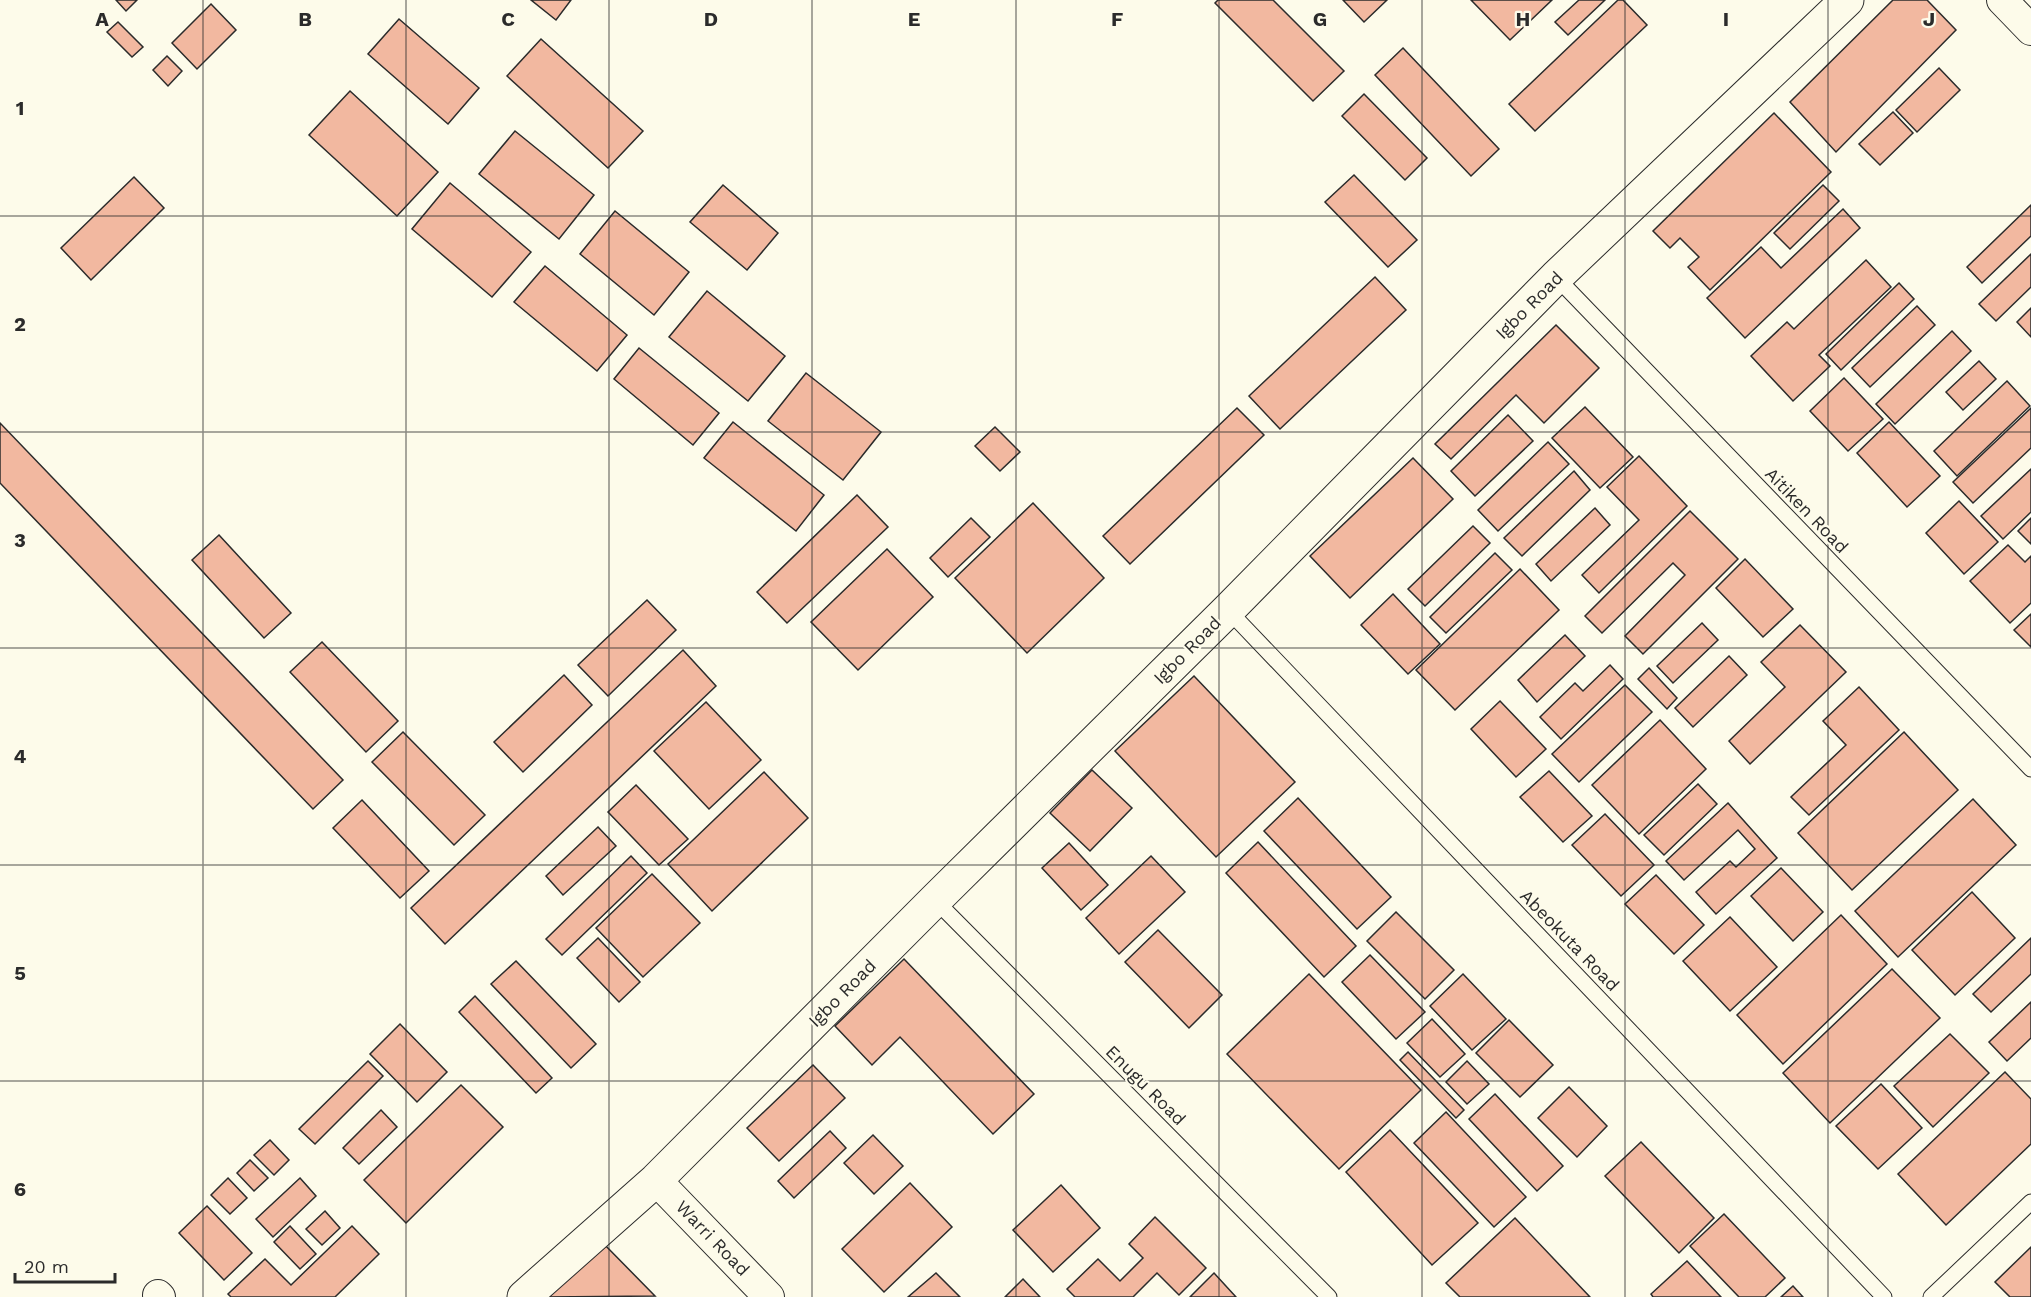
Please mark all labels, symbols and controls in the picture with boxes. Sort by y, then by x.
text: A [95,7,109,31]
text: B [298,7,312,31]
text: C [501,7,515,31]
text: D [704,7,718,31]
text: E [908,7,920,31]
text: F [1111,7,1123,31]
text: G [1313,7,1327,31]
text: H [1516,7,1530,31]
text: I [1723,7,1729,31]
text: J [1923,7,1935,31]
text: 1 [16,96,24,120]
street label: Igbo Road [1491,267,1567,343]
text: 2 [14,312,26,336]
street label: Aitiken Road [1761,463,1853,557]
text: 3 [14,528,26,552]
street label: Igbo Road [1149,612,1225,688]
text: 4 [14,744,27,768]
street label: Abeokuta Road [1516,885,1624,995]
street label: Igbo Road [804,955,880,1031]
text: 5 [14,961,26,985]
street label: Enugu Road [1102,1041,1190,1129]
text: 6 [14,1177,26,1201]
street label: Warri Road [672,1196,754,1280]
scale bar [15,1246,116,1284]
text: 20 m [24,1256,69,1277]

